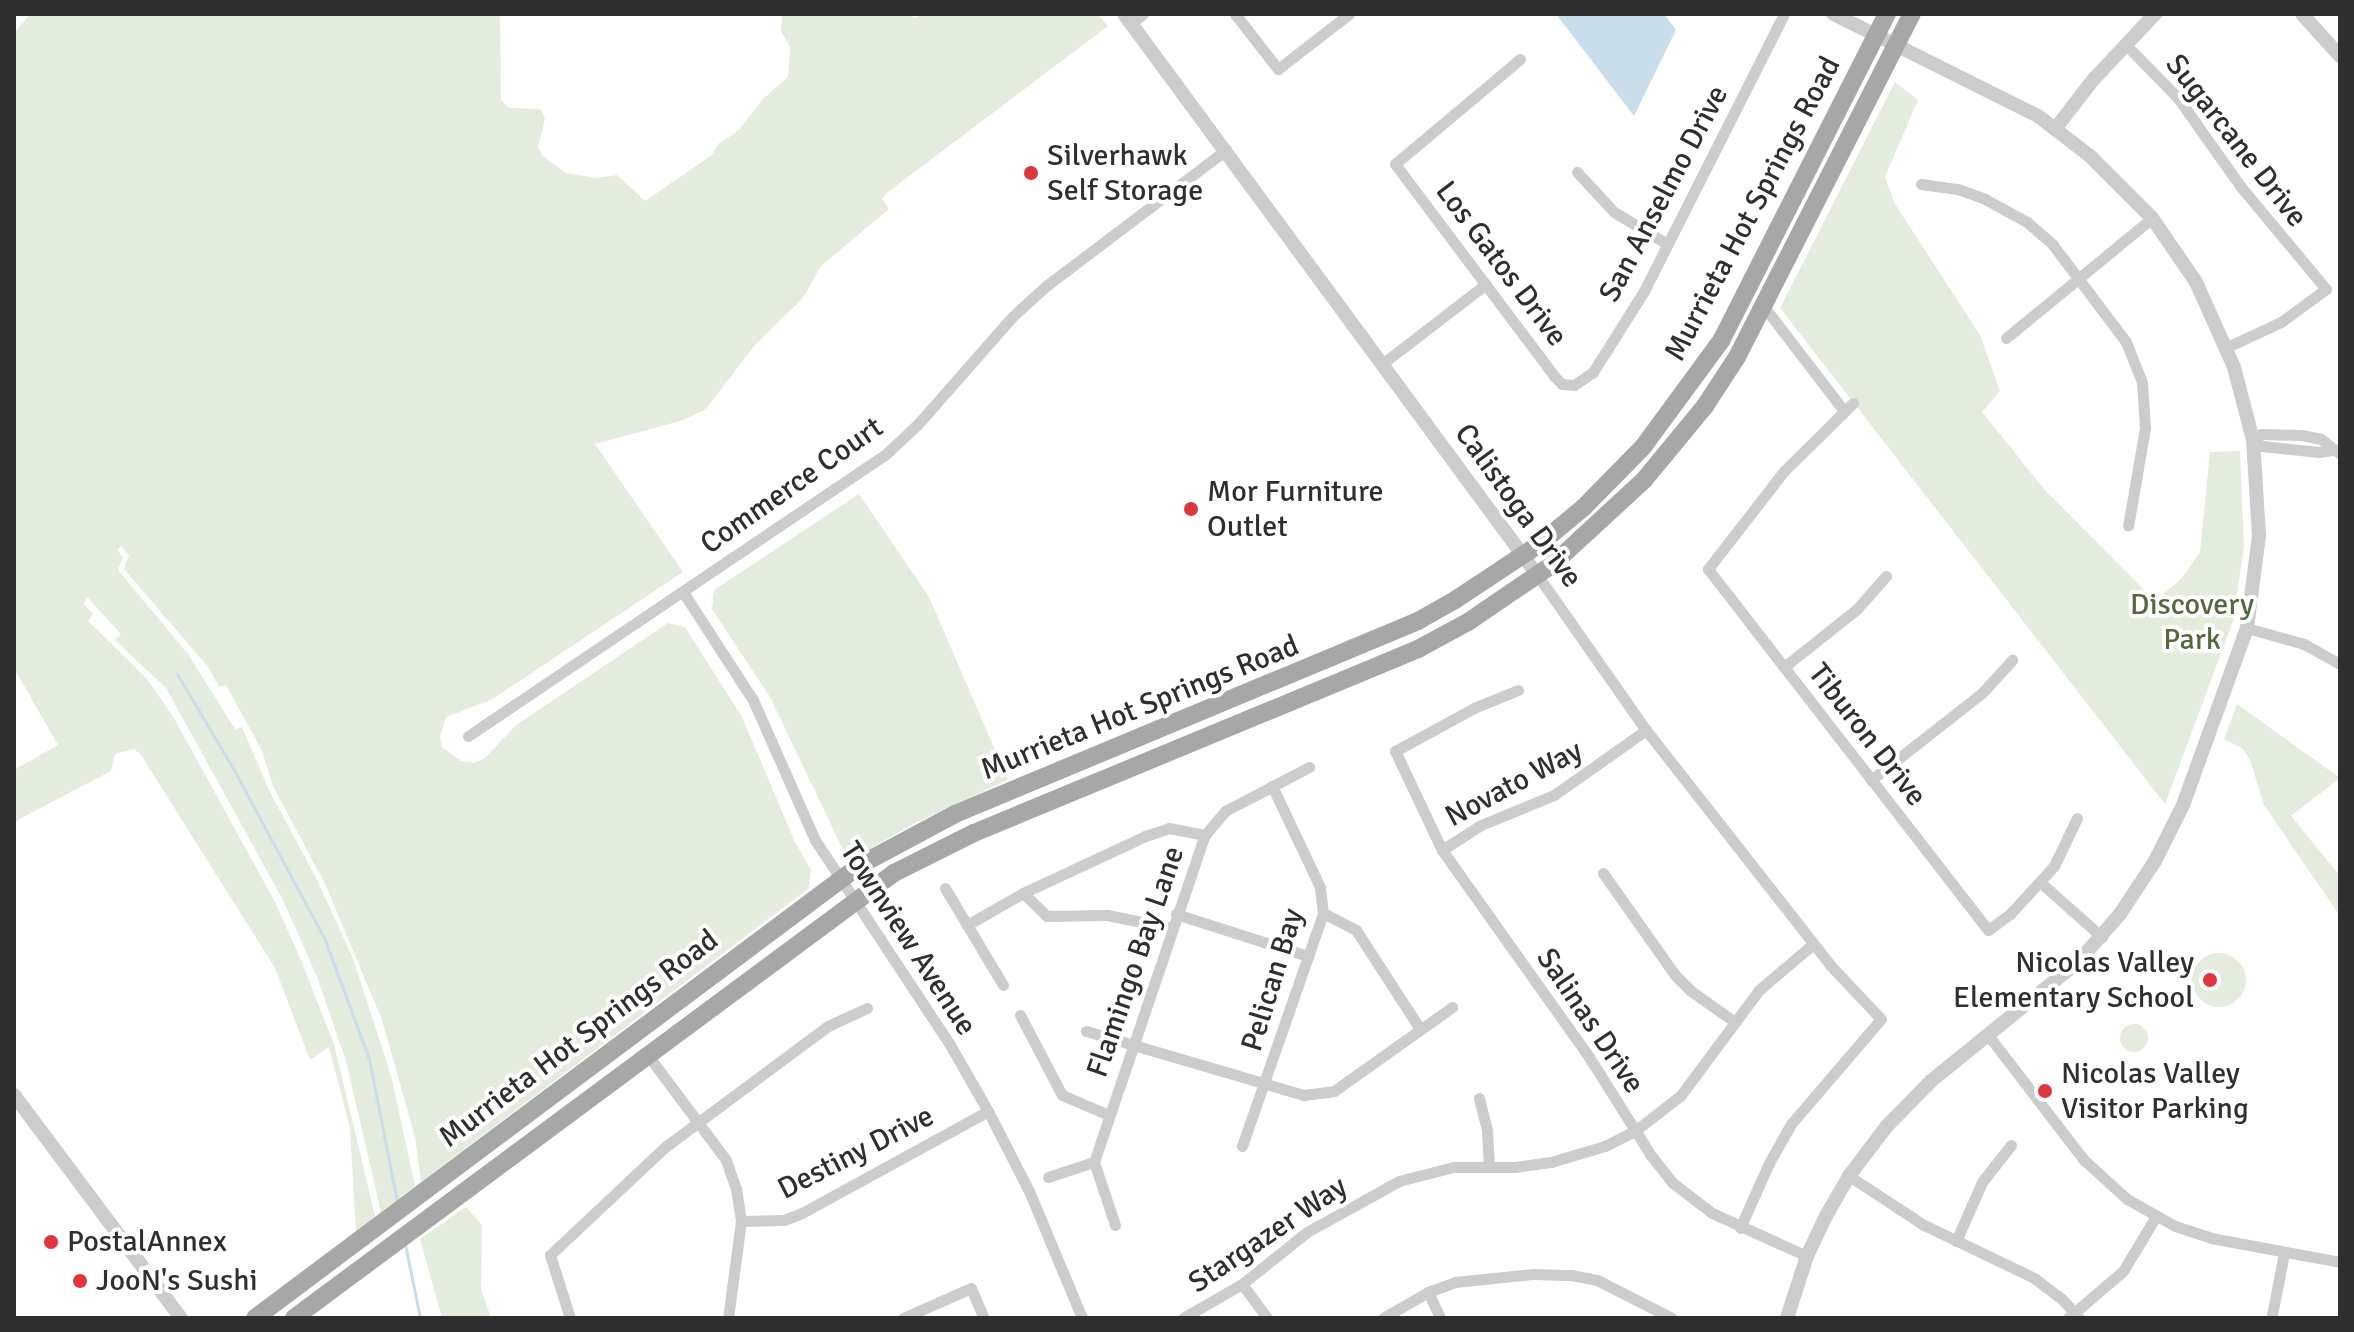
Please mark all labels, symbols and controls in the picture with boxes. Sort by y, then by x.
street label: Sugarcane Drive [2157,48,2315,234]
street label: Murrieta Hot Springs Road [1657,51,1849,367]
street label: San Anselmo Drive [1592,80,1736,308]
place label: Silverhawk Self Storage [1047,138,1203,208]
marker: Silverhawk Self Storage [1022,164,1040,182]
street label: Los Gatos Drive [1427,174,1575,354]
street label: Commerce Court [694,410,890,562]
street label: Calistoga Drive [1447,417,1589,595]
place label: Mor Furniture Outlet [1207,474,1384,544]
marker: Mor Furniture Outlet [1182,500,1200,518]
park label: Discovery Park [2130,587,2254,658]
street label: Murrieta Hot Springs Road [976,628,1304,788]
street label: Tiburon Drive [1800,656,1934,814]
street label: Novato Way [1439,733,1589,835]
street label: Townview Avenue [832,836,984,1042]
street label: Flamingo Bay Lane [1080,842,1192,1082]
street label: Pelican Bay [1234,904,1312,1056]
street label: Murrieta Hot Springs Road [433,922,725,1156]
street label: Salinas Drive [1528,942,1652,1100]
place label: Nicolas Valley Elementary School [1953,945,2194,1016]
marker: Nicolas Valley Elementary School [2201,971,2219,989]
place label: Nicolas Valley Visitor Parking [2061,1056,2249,1126]
marker: Nicolas Valley Visitor Parking [2036,1082,2054,1100]
street label: Destiny Drive [772,1098,940,1208]
street label: Stargazer Way [1182,1169,1354,1301]
place label: PostalAnnex [67,1224,227,1260]
marker: PostalAnnex [42,1233,60,1251]
place label: JooN's Sushi [96,1263,258,1299]
marker: JooN's Sushi [71,1272,89,1290]

